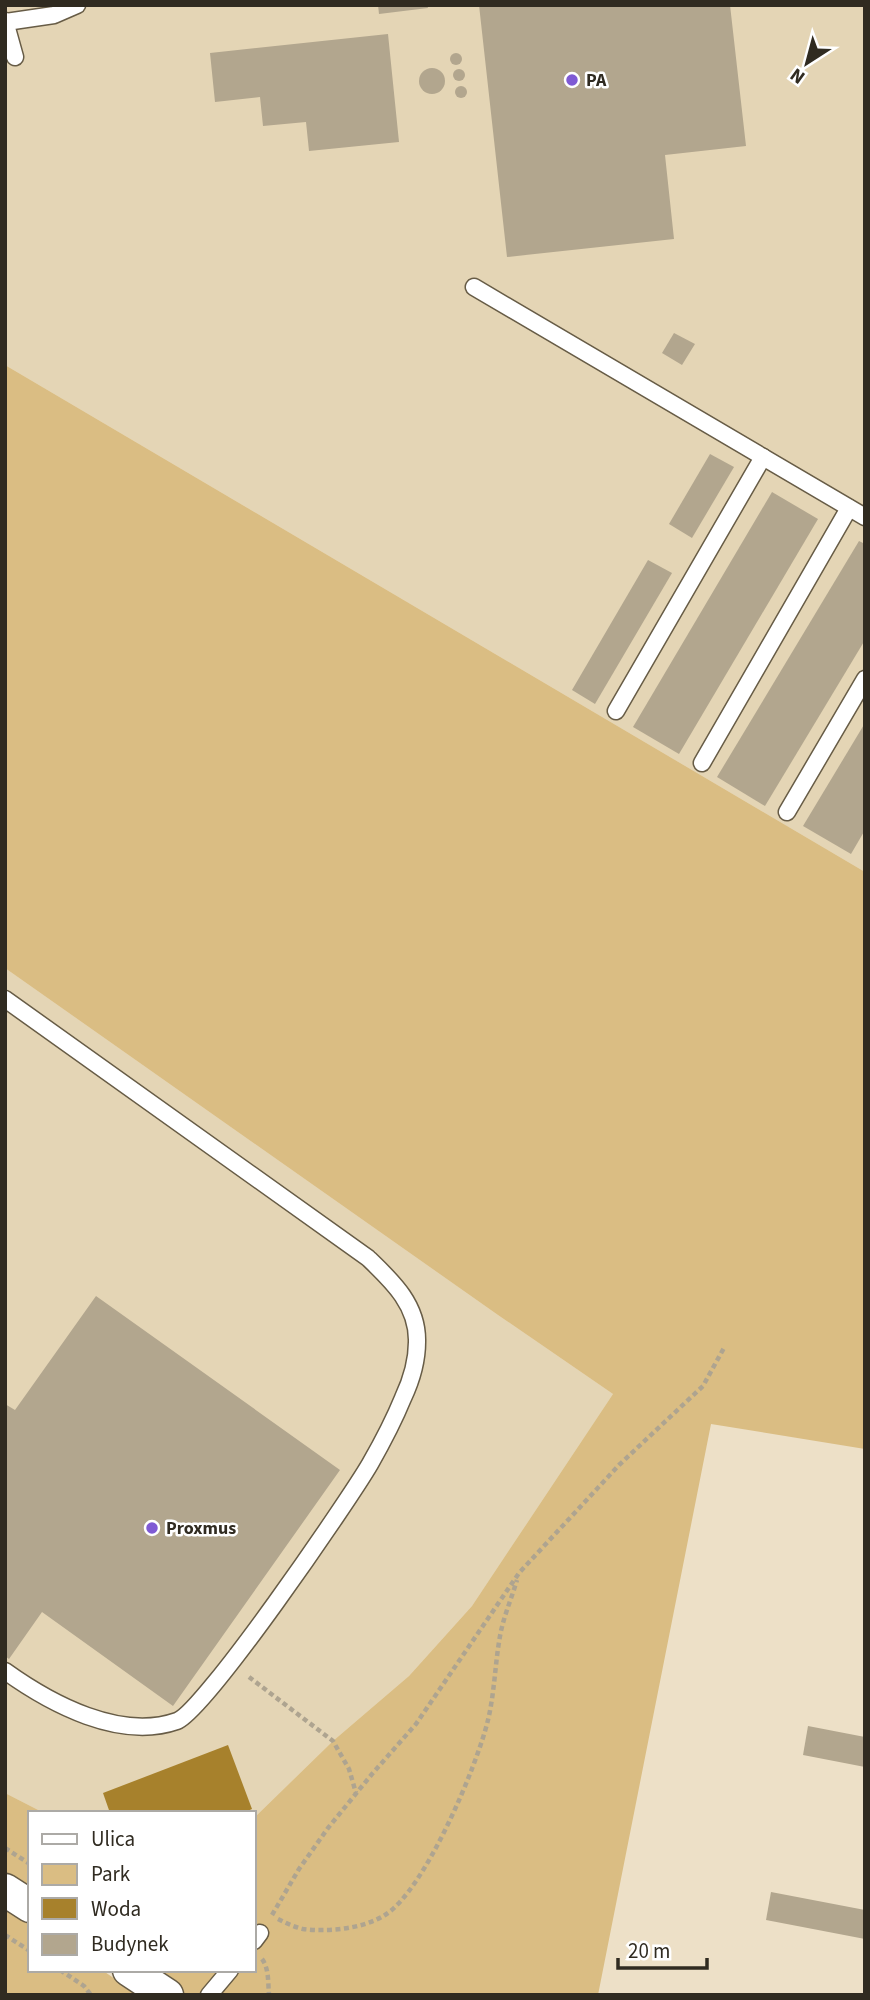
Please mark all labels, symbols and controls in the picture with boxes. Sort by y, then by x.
north arrow [772,28,842,98]
text: N [785,61,811,90]
place label: PA [586,68,607,93]
marker: PA [564,72,580,88]
place label: Proxmus [166,1516,236,1541]
marker: Proxmus [144,1520,160,1536]
legend [28,1811,256,1972]
text: Ulica [91,1824,135,1854]
text: Park [91,1859,131,1889]
text: Woda [91,1894,141,1924]
scale bar [618,1926,707,1970]
text: Budynek [91,1929,169,1959]
text: 20 m [628,1936,670,1966]

